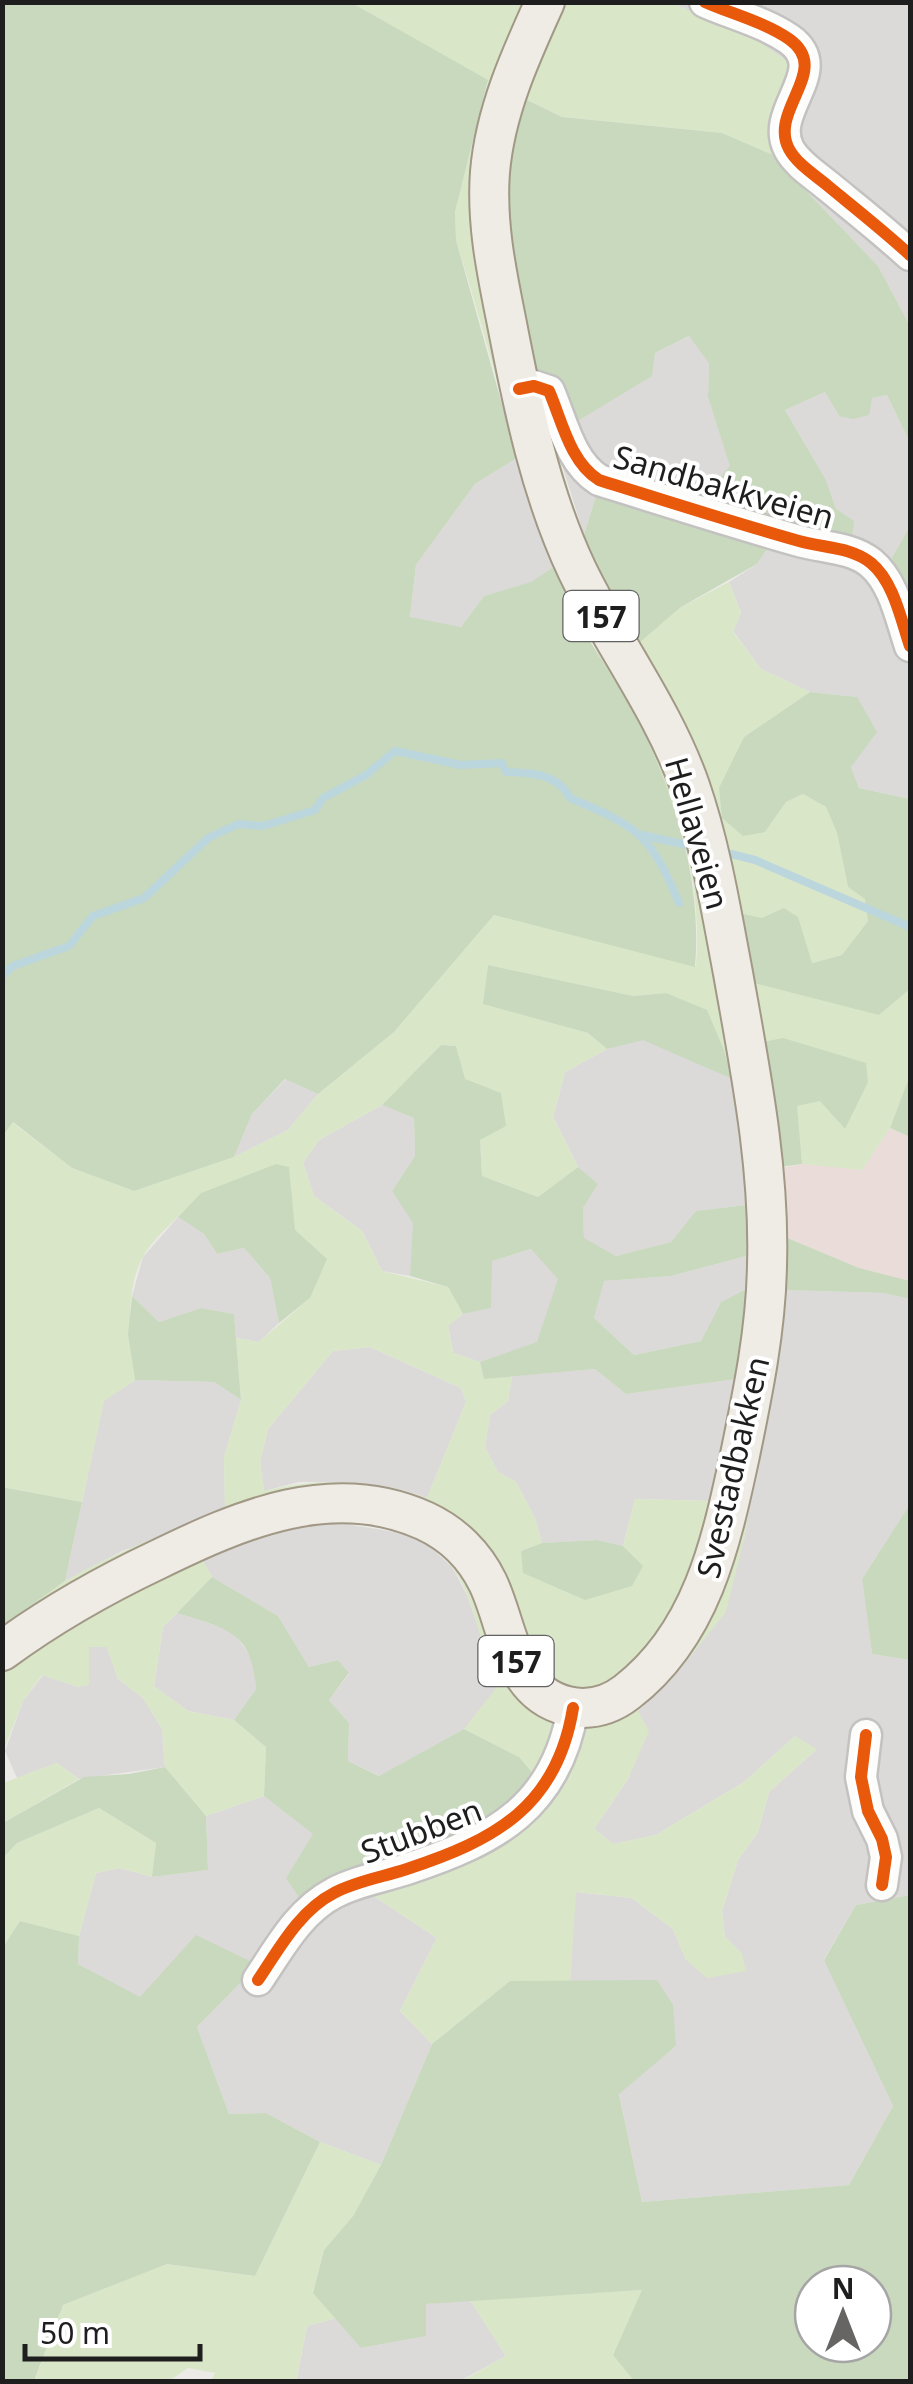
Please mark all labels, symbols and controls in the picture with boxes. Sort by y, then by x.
street label: Sandbakkveien [609,434,839,538]
road number: 157 [564,591,638,641]
street label: Hellaveien [656,752,740,914]
street label: Svestadbakken [686,1352,778,1582]
road number: 157 [478,1636,554,1686]
street label: Stubben [354,1787,488,1873]
north arrow [793,2264,893,2364]
text: N [832,2269,854,2307]
scale bar [25,2299,200,2361]
text: 50 m [40,2312,110,2353]

